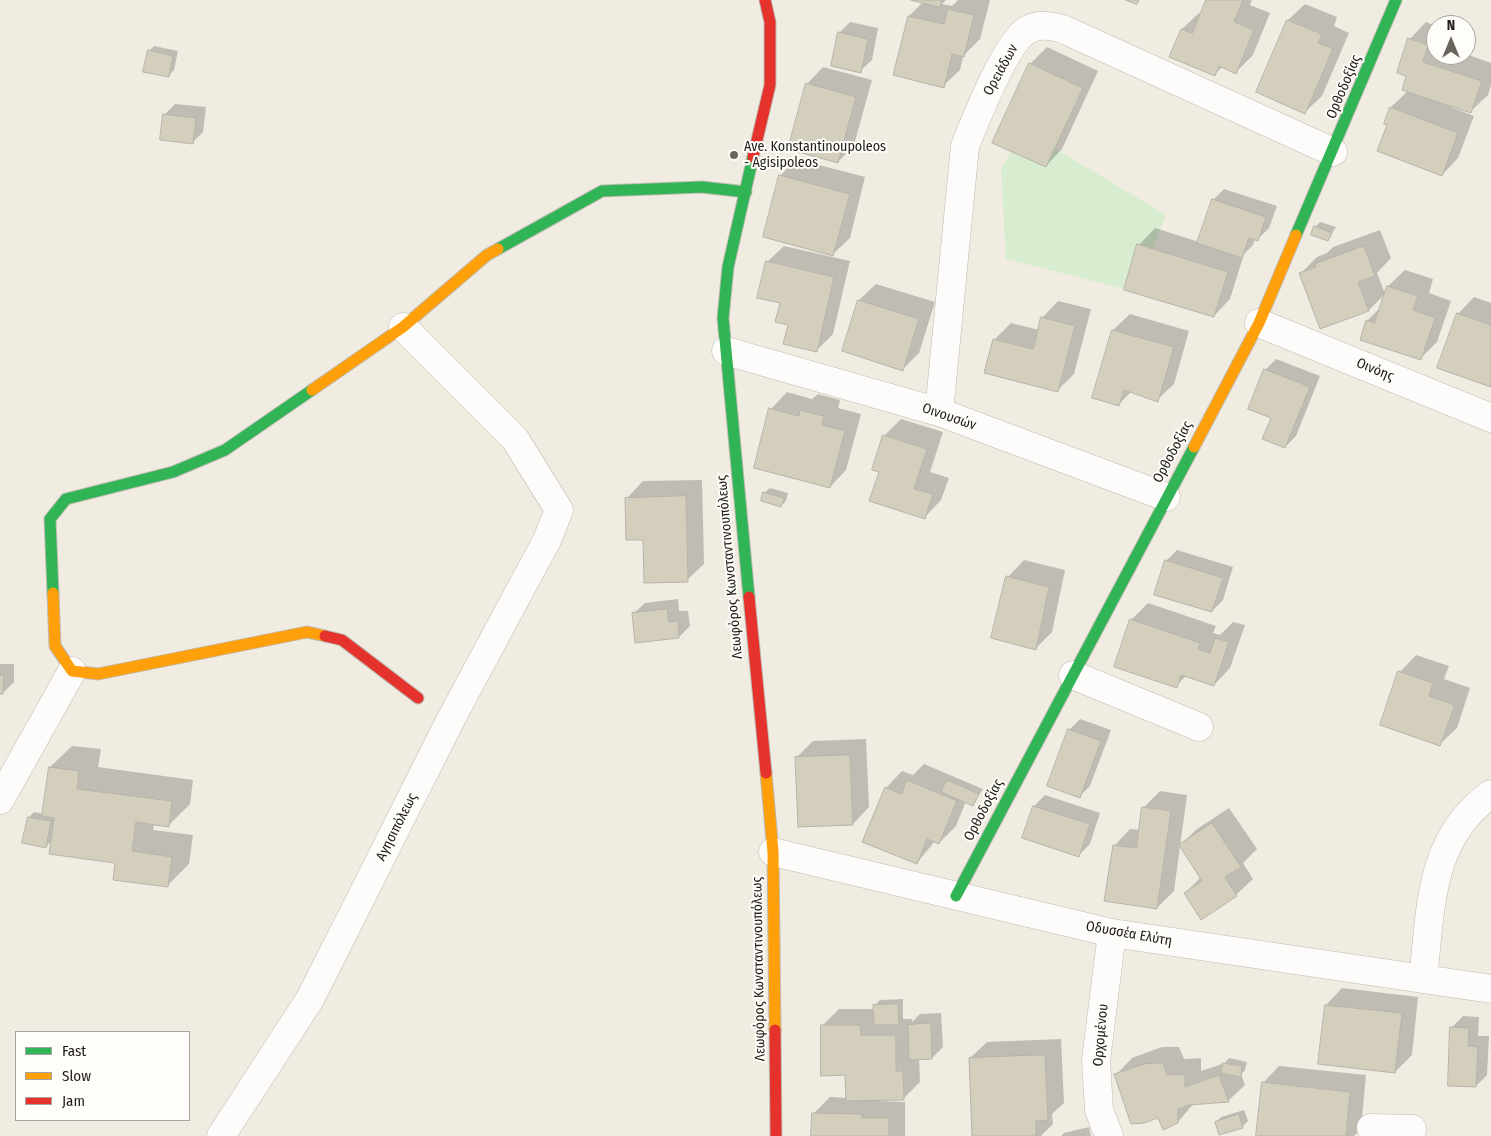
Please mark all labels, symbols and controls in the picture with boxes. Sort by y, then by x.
north arrow [1426,15,1476,65]
text: N [1447,17,1455,34]
street label: Ορειάδων [980,41,1022,99]
street label: Ορθοδοξίας [1323,53,1365,121]
place label: Ave. Konstantinoupoleos - Agisipoleos [744,139,886,172]
marker: Ave. Konstantinoupoleos - Agisipoleos [728,149,740,161]
street label: Οινόης [1354,355,1396,385]
street label: Οινουσών [920,400,978,434]
street label: Ορθοδοξίας [1150,418,1196,486]
street label: Λεωφόρος Κωνσταντινουπόλεως [714,474,746,660]
street label: Ορθοδοξίας [961,776,1007,844]
street label: Αγησιπόλεως [373,790,421,864]
street label: Λεωφόρος Κωνσταντινουπόλεως [749,877,769,1061]
street label: Οδυσσέα Ελύτη [1085,918,1173,950]
street label: Ορχομένου [1090,1003,1112,1067]
legend [15,1031,190,1121]
text: Fast [62,1042,86,1060]
text: Slow [62,1067,91,1085]
text: Jam [62,1092,85,1110]

